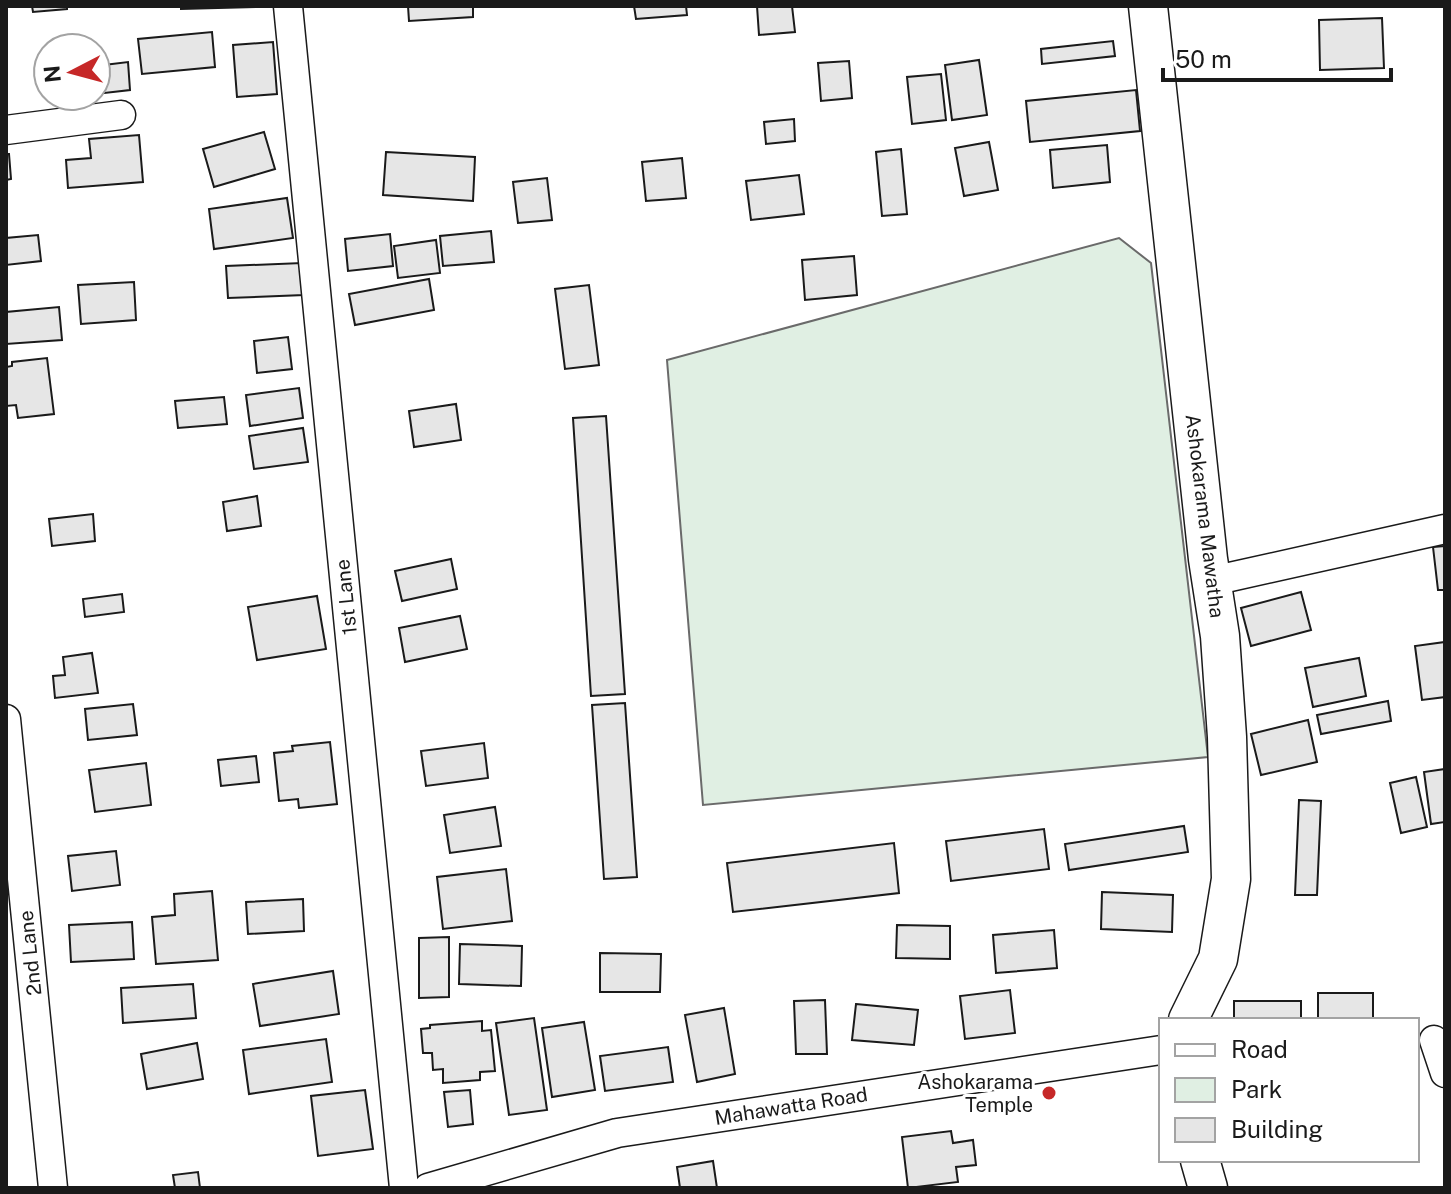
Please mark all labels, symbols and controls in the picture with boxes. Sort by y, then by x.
north arrow [32,32,112,112]
scale bar [1163,32,1391,82]
text: 50 m [1175,45,1232,73]
text: N [38,64,66,84]
street label: Ashokarama Mawatha [1181,413,1229,619]
street label: 1st Lane [330,558,362,636]
street label: 2nd Lane [14,909,46,997]
legend [1159,1018,1419,1162]
text: Road [1231,1035,1288,1063]
place label: Ashokarama Temple [917,1070,1033,1117]
text: Park [1231,1075,1282,1103]
street label: Mahawatta Road [713,1082,869,1130]
marker: Ashokarama Temple [1040,1084,1058,1102]
text: Building [1231,1115,1323,1143]

